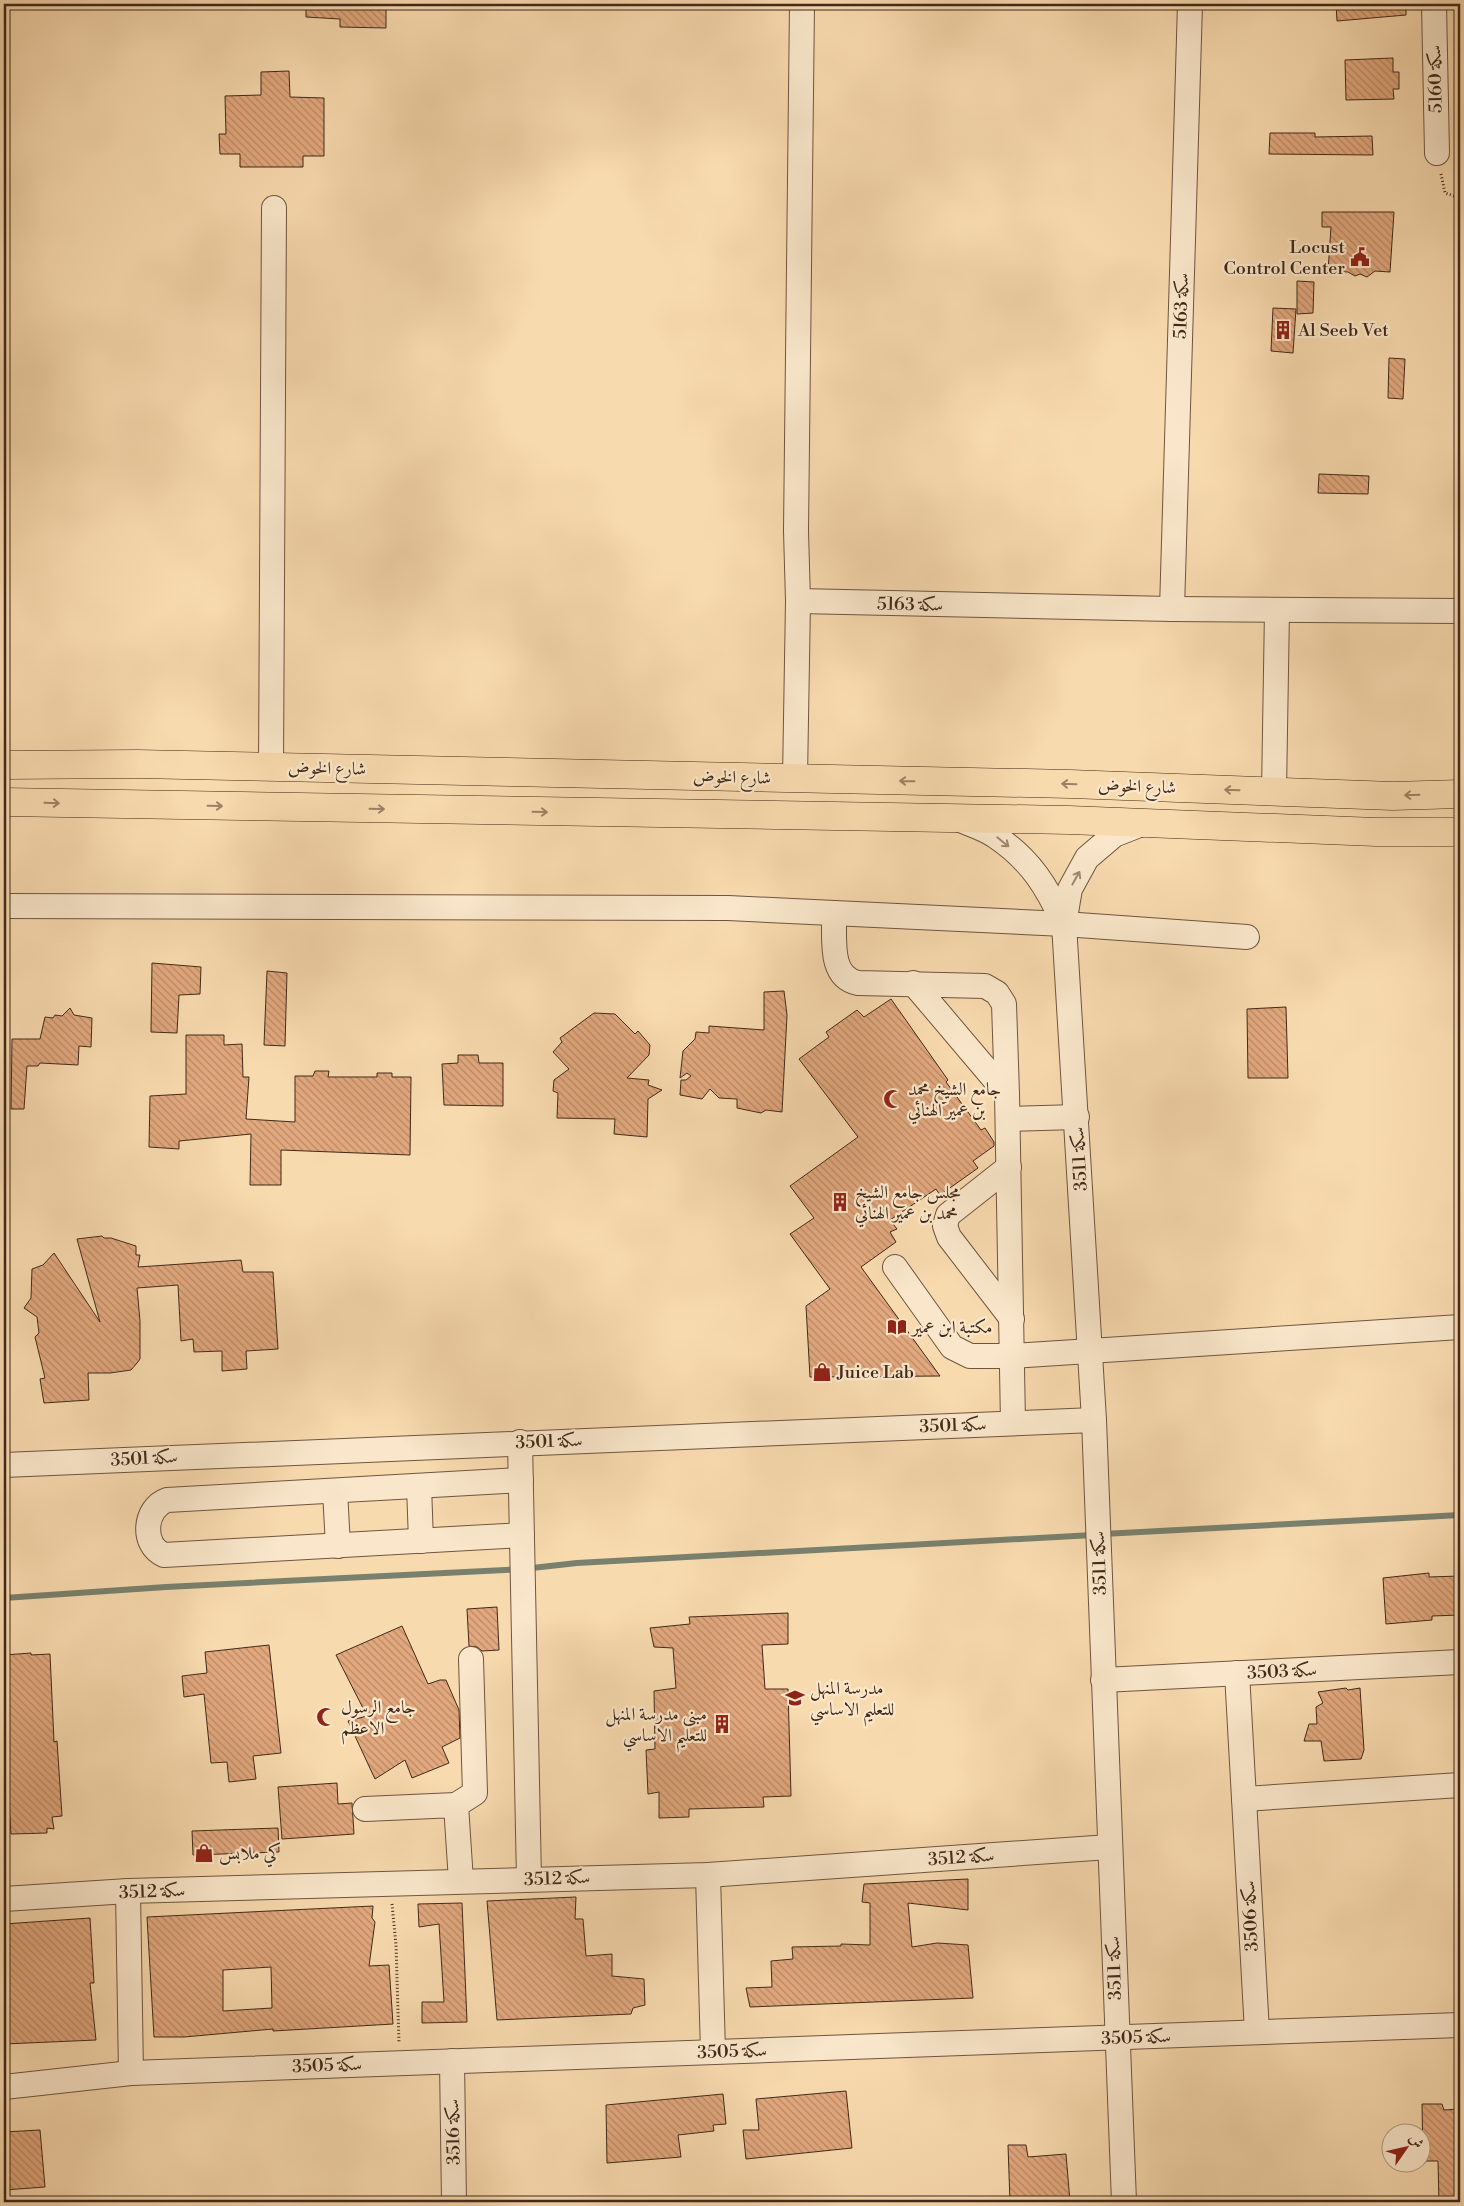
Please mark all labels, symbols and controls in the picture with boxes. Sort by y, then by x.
street label: سكة 5160 [1423,45,1448,113]
place label: Locust Control Center [1223,236,1346,280]
public building icon: Locust Control Center [1349,246,1371,268]
street label: سكة 5163 [1169,273,1194,340]
building icon: Al Seeb Vet [1272,319,1294,341]
place label: Al Seeb Vet [1297,319,1389,342]
street label: سكة 5163 [877,592,943,617]
street label: شارع الخوض [288,756,366,784]
street label: شارع الخوض [693,765,771,793]
street label: شارع الخوض [1097,774,1176,802]
one-way arrow [899,776,915,785]
one-way arrow [1062,779,1078,789]
one-way arrow [1224,785,1240,795]
one-way arrow [1404,791,1420,800]
one-way arrow [44,798,60,808]
one-way arrow [207,802,223,811]
one-way arrow [369,804,385,814]
one-way arrow [532,807,548,817]
one-way arrow [996,837,1009,848]
one-way arrow [1072,871,1082,885]
place label: جامع الشيخ محمد بن عمير الهنائي [908,1078,1001,1125]
mosque icon: جامع الشيخ محمد بن عمير الهنائي [882,1088,904,1110]
street label: سكة 3511 [1066,1126,1093,1192]
place label: مجلس جامع الشيخ محمد بن عمير الهنائي [855,1181,960,1228]
building icon: مجلس جامع الشيخ محمد بن عمير الهنائي [829,1191,851,1213]
library icon: مكتبة ابن عمير [886,1316,908,1338]
place label: مكتبة ابن عمير [910,1316,993,1339]
shop icon: Juice Lab [811,1361,833,1383]
place label: Juice Lab [836,1361,914,1384]
street label: سكة 3501 [919,1413,987,1438]
street label: سكة 3501 [515,1429,583,1454]
street label: سكة 3501 [110,1445,178,1472]
street label: سكة 3511 [1087,1530,1112,1596]
street label: سكة 3503 [1246,1658,1318,1685]
place label: مدرسة المنهل للتعليم الاساسي [810,1677,894,1727]
school or university icon: مدرسة المنهل للتعليم الاساسي [784,1687,806,1709]
place label: جامع الرسول الاعظم [341,1696,416,1745]
place label: مبنى مدرسة المنهل للتعليم الاساسي [605,1703,707,1753]
mosque icon: جامع الرسول الاعظم [315,1706,337,1728]
building icon: مبنى مدرسة المنهل للتعليم الاساسي [711,1713,733,1735]
place label: كي ملابس [219,1841,281,1868]
shop icon: كي ملابس [193,1842,215,1864]
street label: سكة 3512 [927,1844,995,1871]
street label: سكة 3512 [523,1866,591,1891]
street label: سكة 3512 [118,1879,186,1904]
street label: سكة 3506 [1237,1880,1264,1952]
street label: سكة 3511 [1102,1935,1127,2001]
street label: سكة 3505 [1101,2025,1171,2050]
street label: سكة 3505 [697,2039,767,2064]
street label: سكة 3505 [292,2053,362,2078]
street label: سكة 3516 [441,2099,466,2165]
north arrow [1382,2124,1432,2174]
text: ش [1405,2130,1427,2152]

